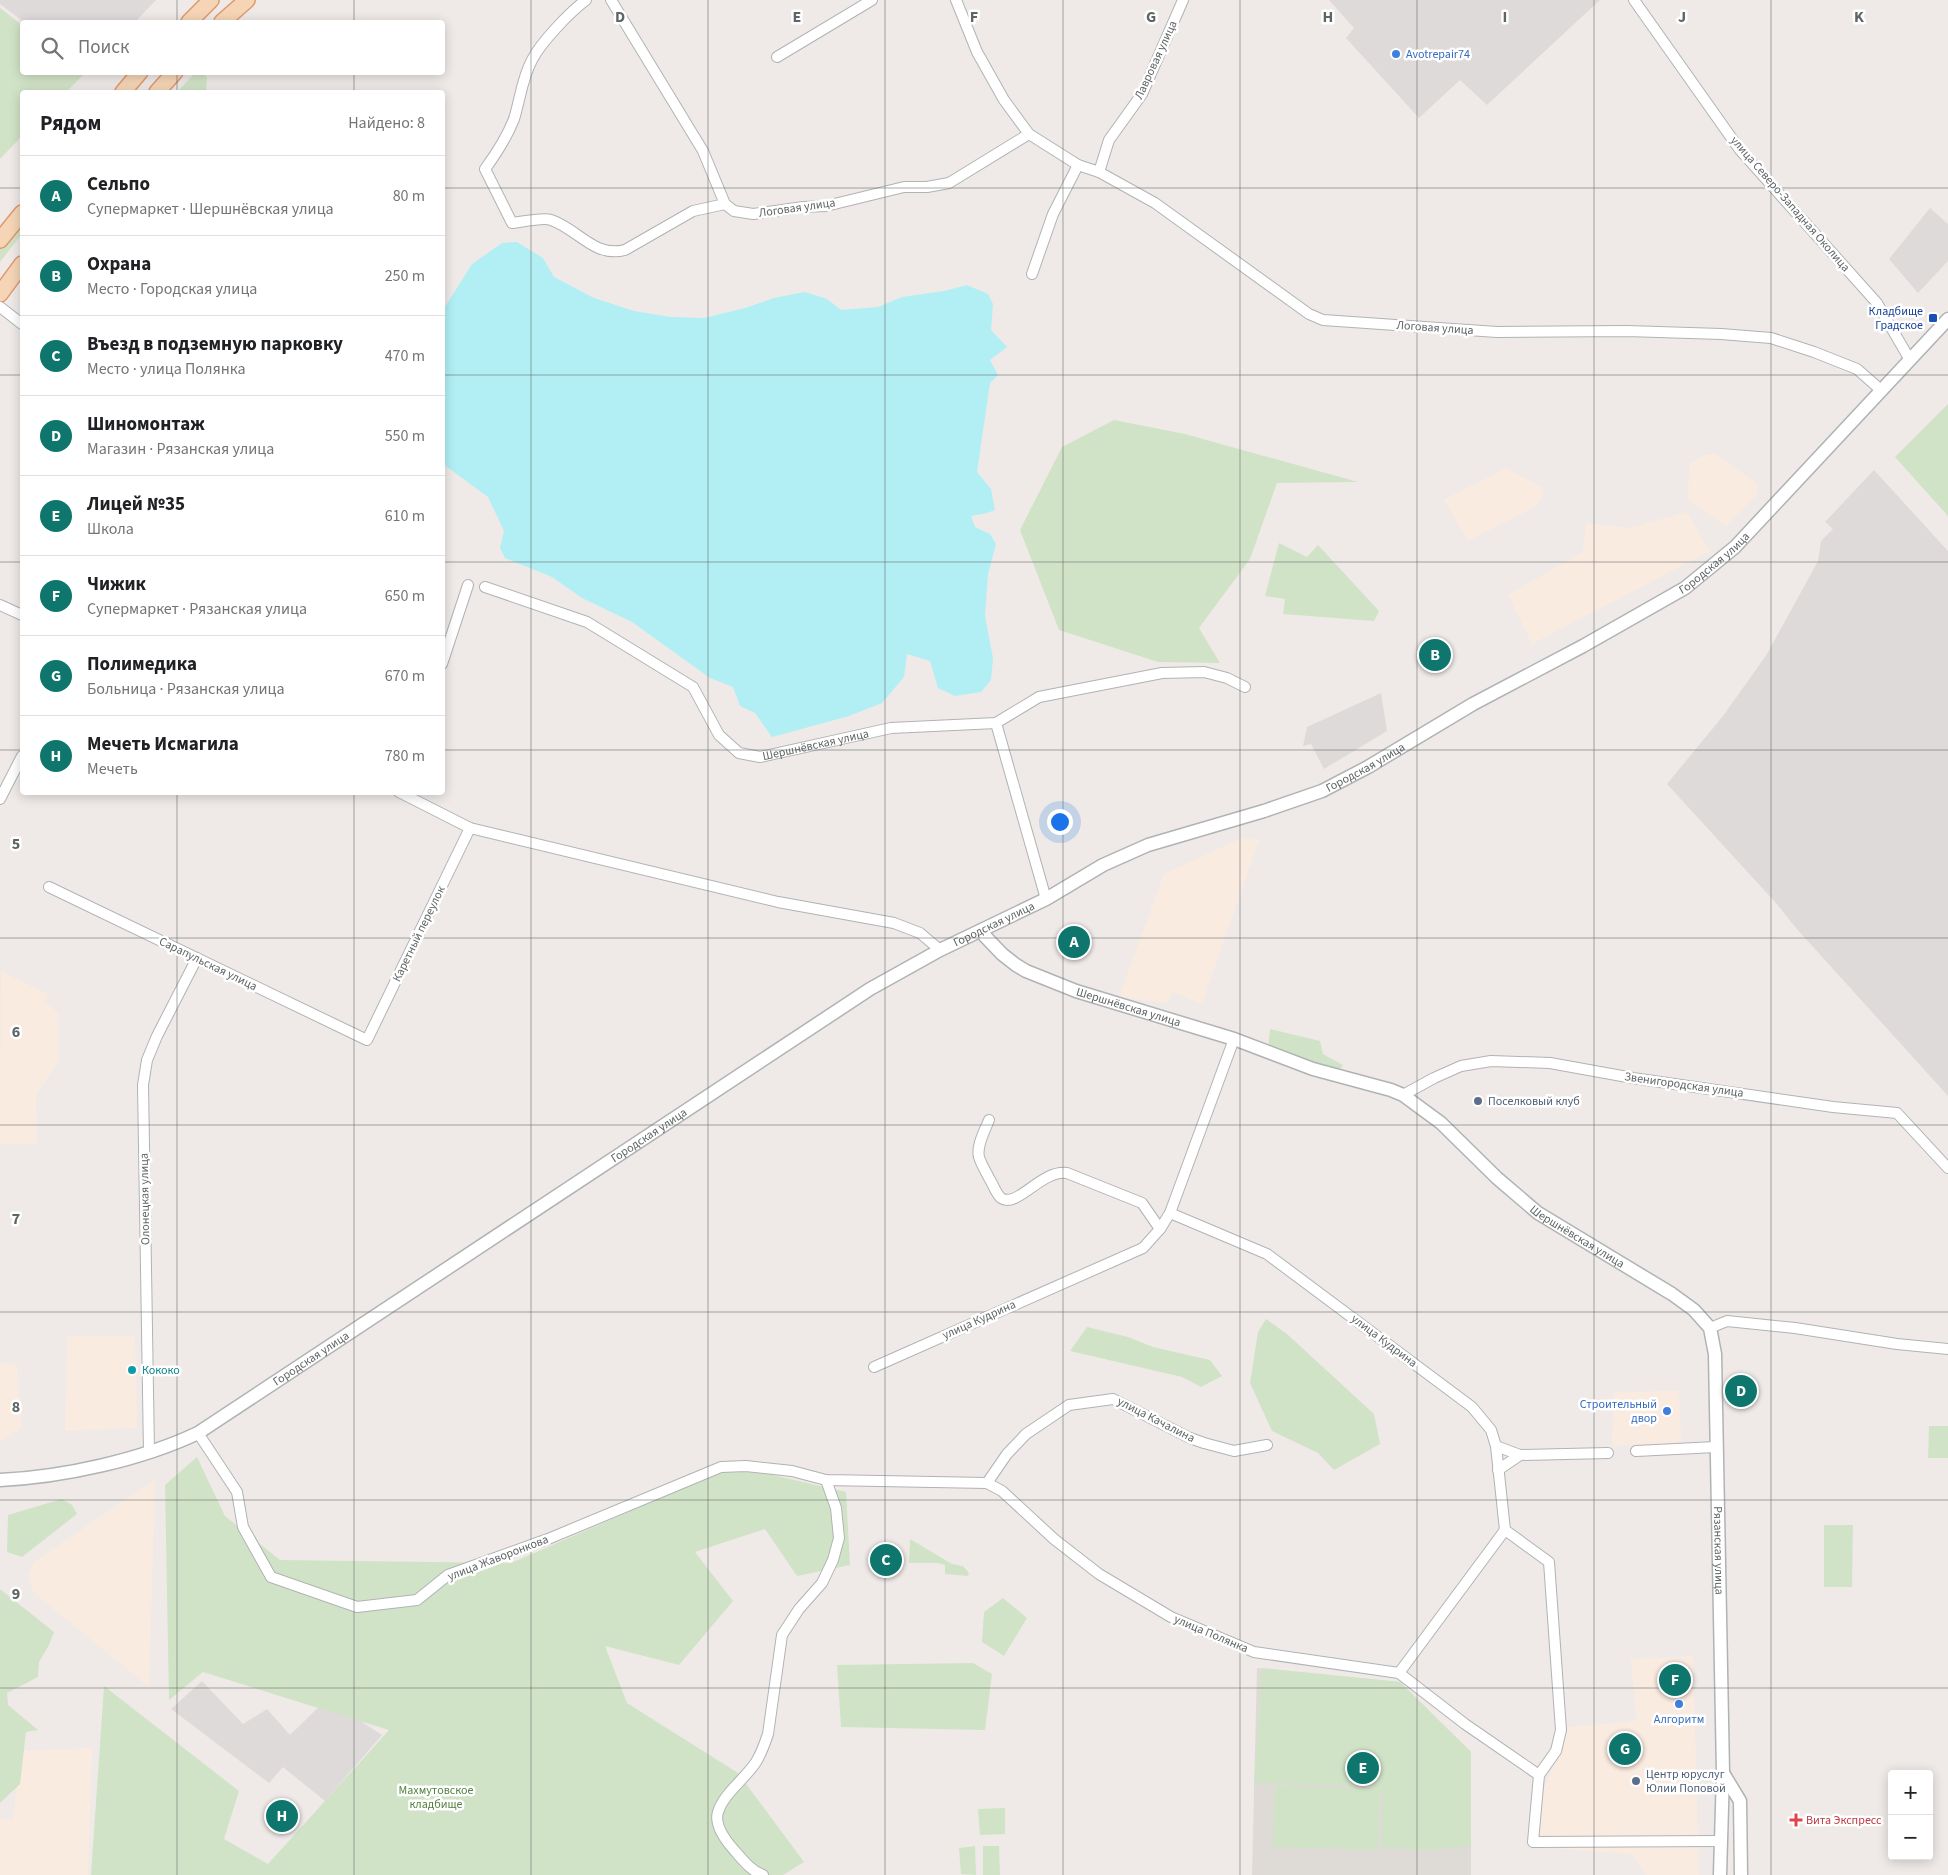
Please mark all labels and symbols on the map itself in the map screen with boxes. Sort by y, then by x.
text: D [615,6,625,28]
text: E [793,6,801,28]
text: F [970,6,978,28]
text: G [1146,6,1156,28]
text: H [1323,6,1333,28]
text: I [1503,6,1507,28]
text: J [1678,6,1686,28]
text: K [1854,6,1864,28]
street label: Лавровая улица [1130,18,1182,102]
place label: Avotrepair74 [1406,46,1470,63]
marker: Avotrepair74 [1390,48,1402,60]
street label: улица Северо-Западная Околица [1726,133,1854,275]
street label: Логовая улица [758,194,836,222]
place label: Кладбище Градское [1869,303,1923,334]
marker: Кладбище Градское [1927,312,1939,324]
street label: Логовая улица [1396,317,1474,339]
street label: Городская улица [1676,528,1753,598]
pin: B [1419,636,1451,674]
street label: Шершнёвская улица [761,725,870,765]
street label: Городская улица [1323,738,1408,796]
your location [1047,809,1073,835]
text: 5 [12,833,20,855]
street label: Каретный переулок [388,883,450,985]
street label: Городская улица [950,897,1037,951]
pin: A [1058,923,1090,961]
street label: Сарапульская улица [156,933,260,995]
street label: Шершнёвская улица [1074,983,1183,1031]
text: 6 [12,1021,20,1043]
street label: Звенигородская улица [1623,1068,1745,1102]
place label: Поселковый клуб [1488,1093,1580,1110]
marker: Поселковый клуб [1472,1095,1484,1107]
street label: Городская улица [607,1104,690,1167]
street label: Олонецкая улица [136,1153,154,1245]
street label: Шершнёвская улица [1526,1201,1628,1272]
text: 7 [12,1208,20,1230]
street label: улица Кудрина [940,1296,1018,1344]
street label: улица Кудрина [1347,1310,1421,1372]
street label: Городская улица [269,1327,352,1390]
place label: Кококо [142,1362,180,1379]
marker: Кококо [126,1364,138,1376]
pin: D [1725,1372,1757,1410]
street label: улица Качалина [1114,1393,1198,1447]
text: 8 [12,1396,20,1418]
place label: Строительный двор [1580,1396,1657,1427]
marker: Строительный двор [1661,1405,1673,1417]
street label: Рязанская улица [1709,1506,1728,1595]
street label: улица Жаворонкова [445,1531,551,1585]
pin: C [870,1541,902,1579]
text: 9 [12,1583,20,1605]
street label: улица Полянка [1171,1611,1251,1657]
pin: F [1659,1661,1691,1699]
marker: Алгоритм [1673,1698,1685,1710]
place label: Алгоритм [1654,1711,1704,1728]
pin: G [1609,1730,1641,1768]
pin: E [1347,1749,1379,1787]
place label: Центр юруслуг Юлии Поповой [1646,1766,1726,1797]
marker: Центр юруслуг Юлии Поповой [1630,1775,1642,1787]
park label: Махмутовское кладбище [399,1782,474,1813]
pin: H [266,1797,298,1835]
place label: Вита Экспресс [1806,1812,1882,1829]
marker: Вита Экспресс [1790,1814,1802,1826]

